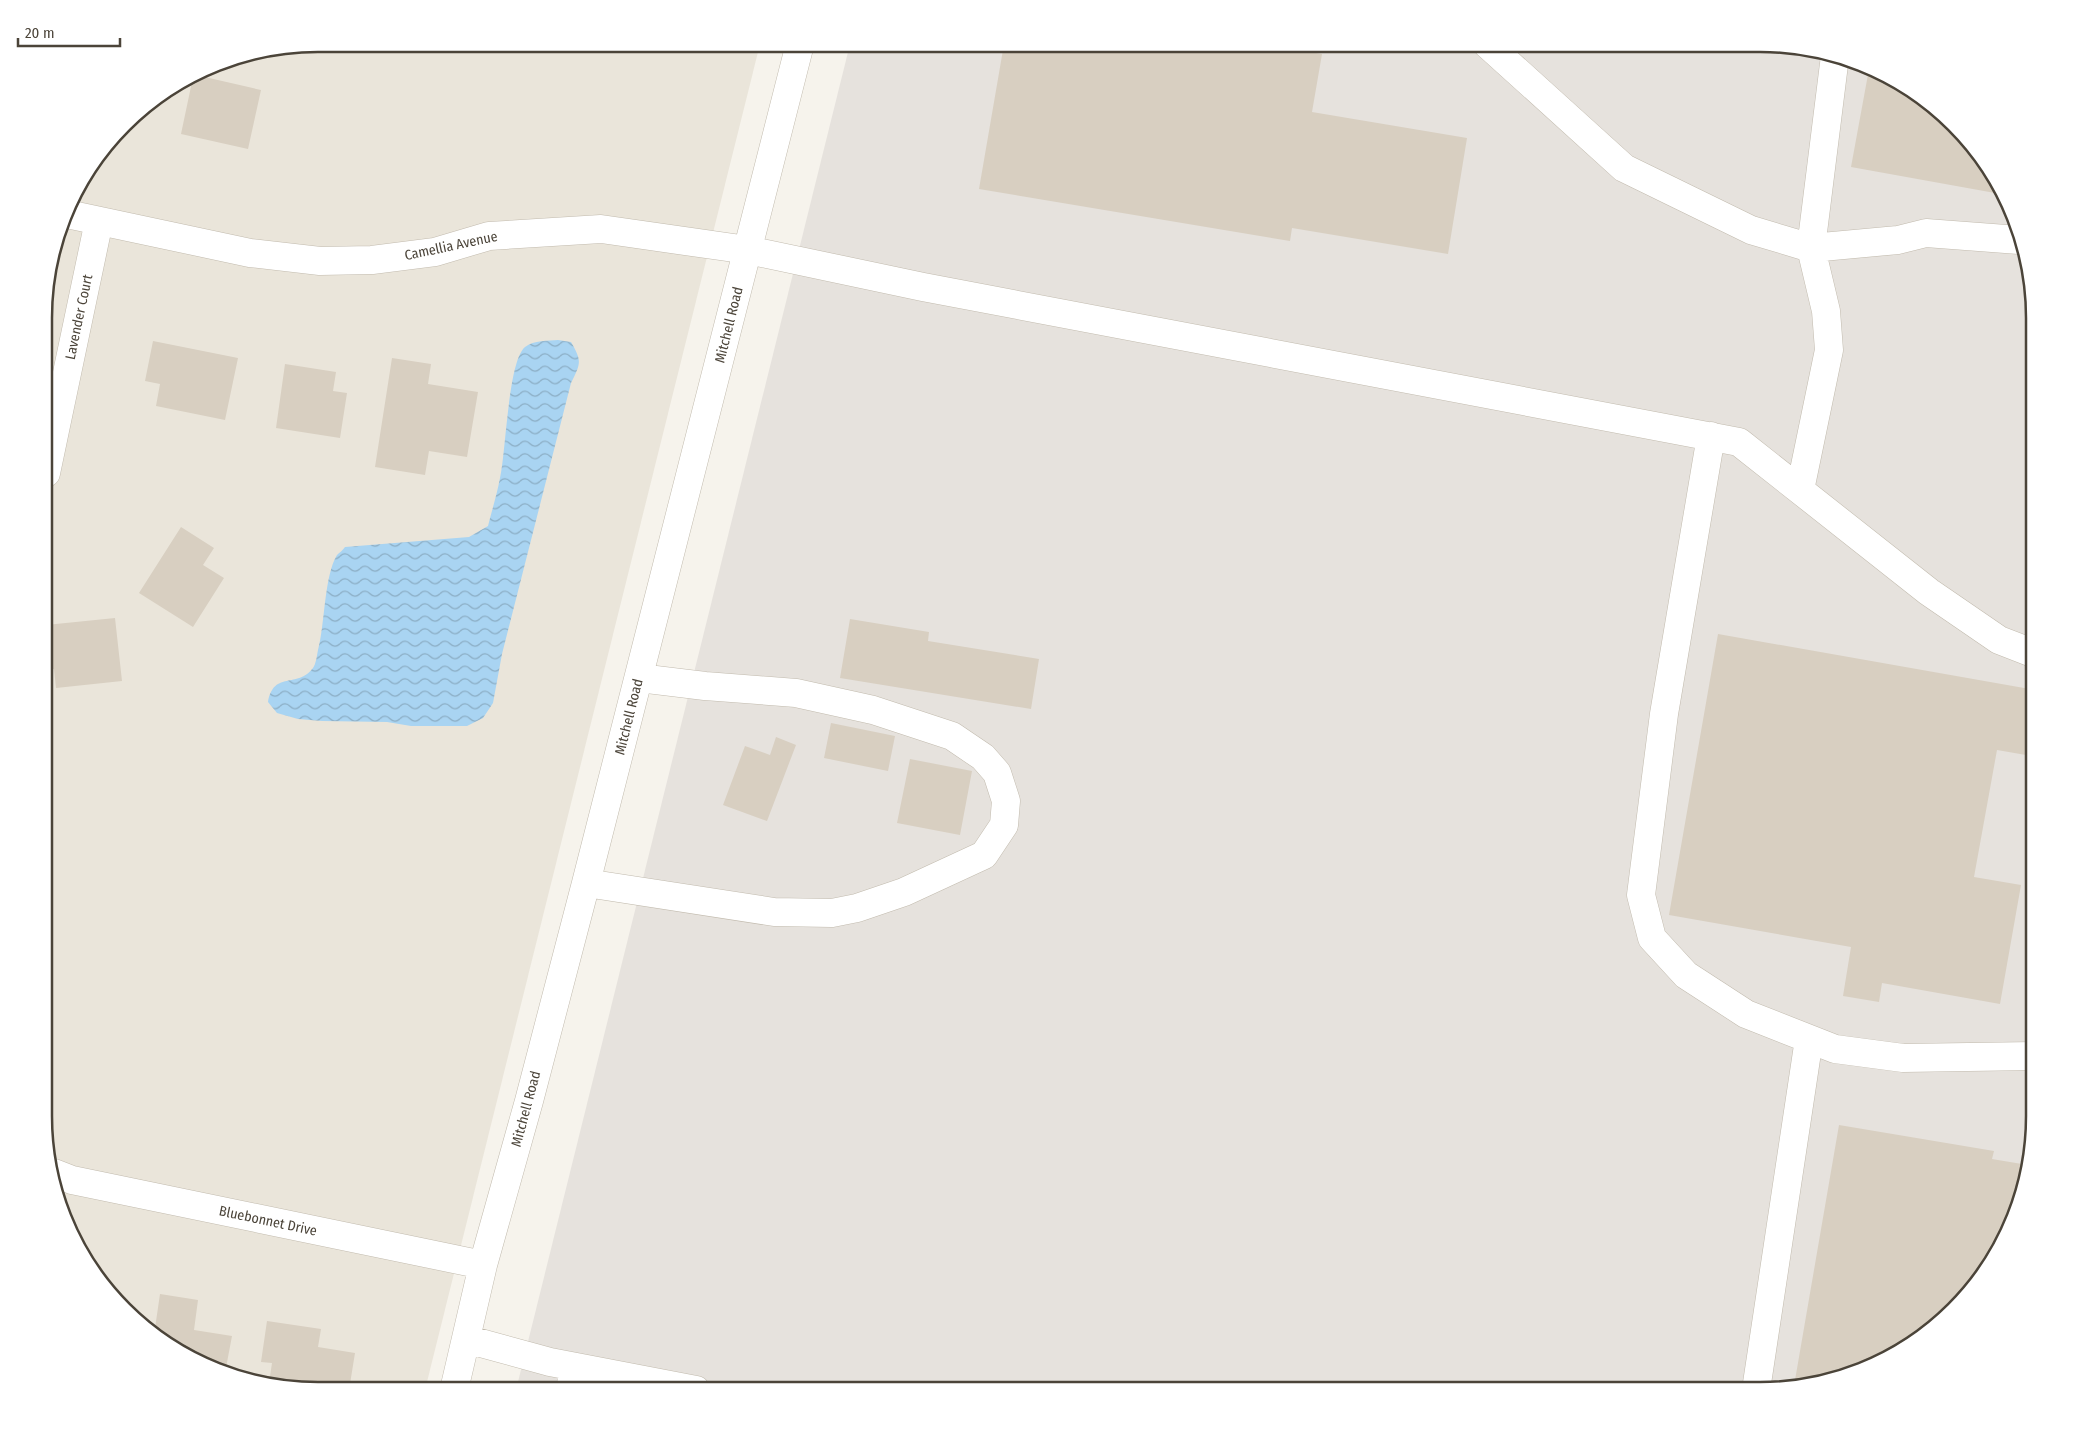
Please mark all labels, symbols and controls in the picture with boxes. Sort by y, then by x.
scale bar [18,15,120,47]
text: 20 m [25,24,55,42]
street label: Camellia Avenue [403,228,499,264]
street label: Lavender Court [62,272,96,361]
street label: Mitchell Road [711,285,747,365]
street label: Mitchell Road [611,677,647,757]
street label: Mitchell Road [508,1069,544,1149]
street label: Bluebonnet Drive [218,1202,319,1240]

